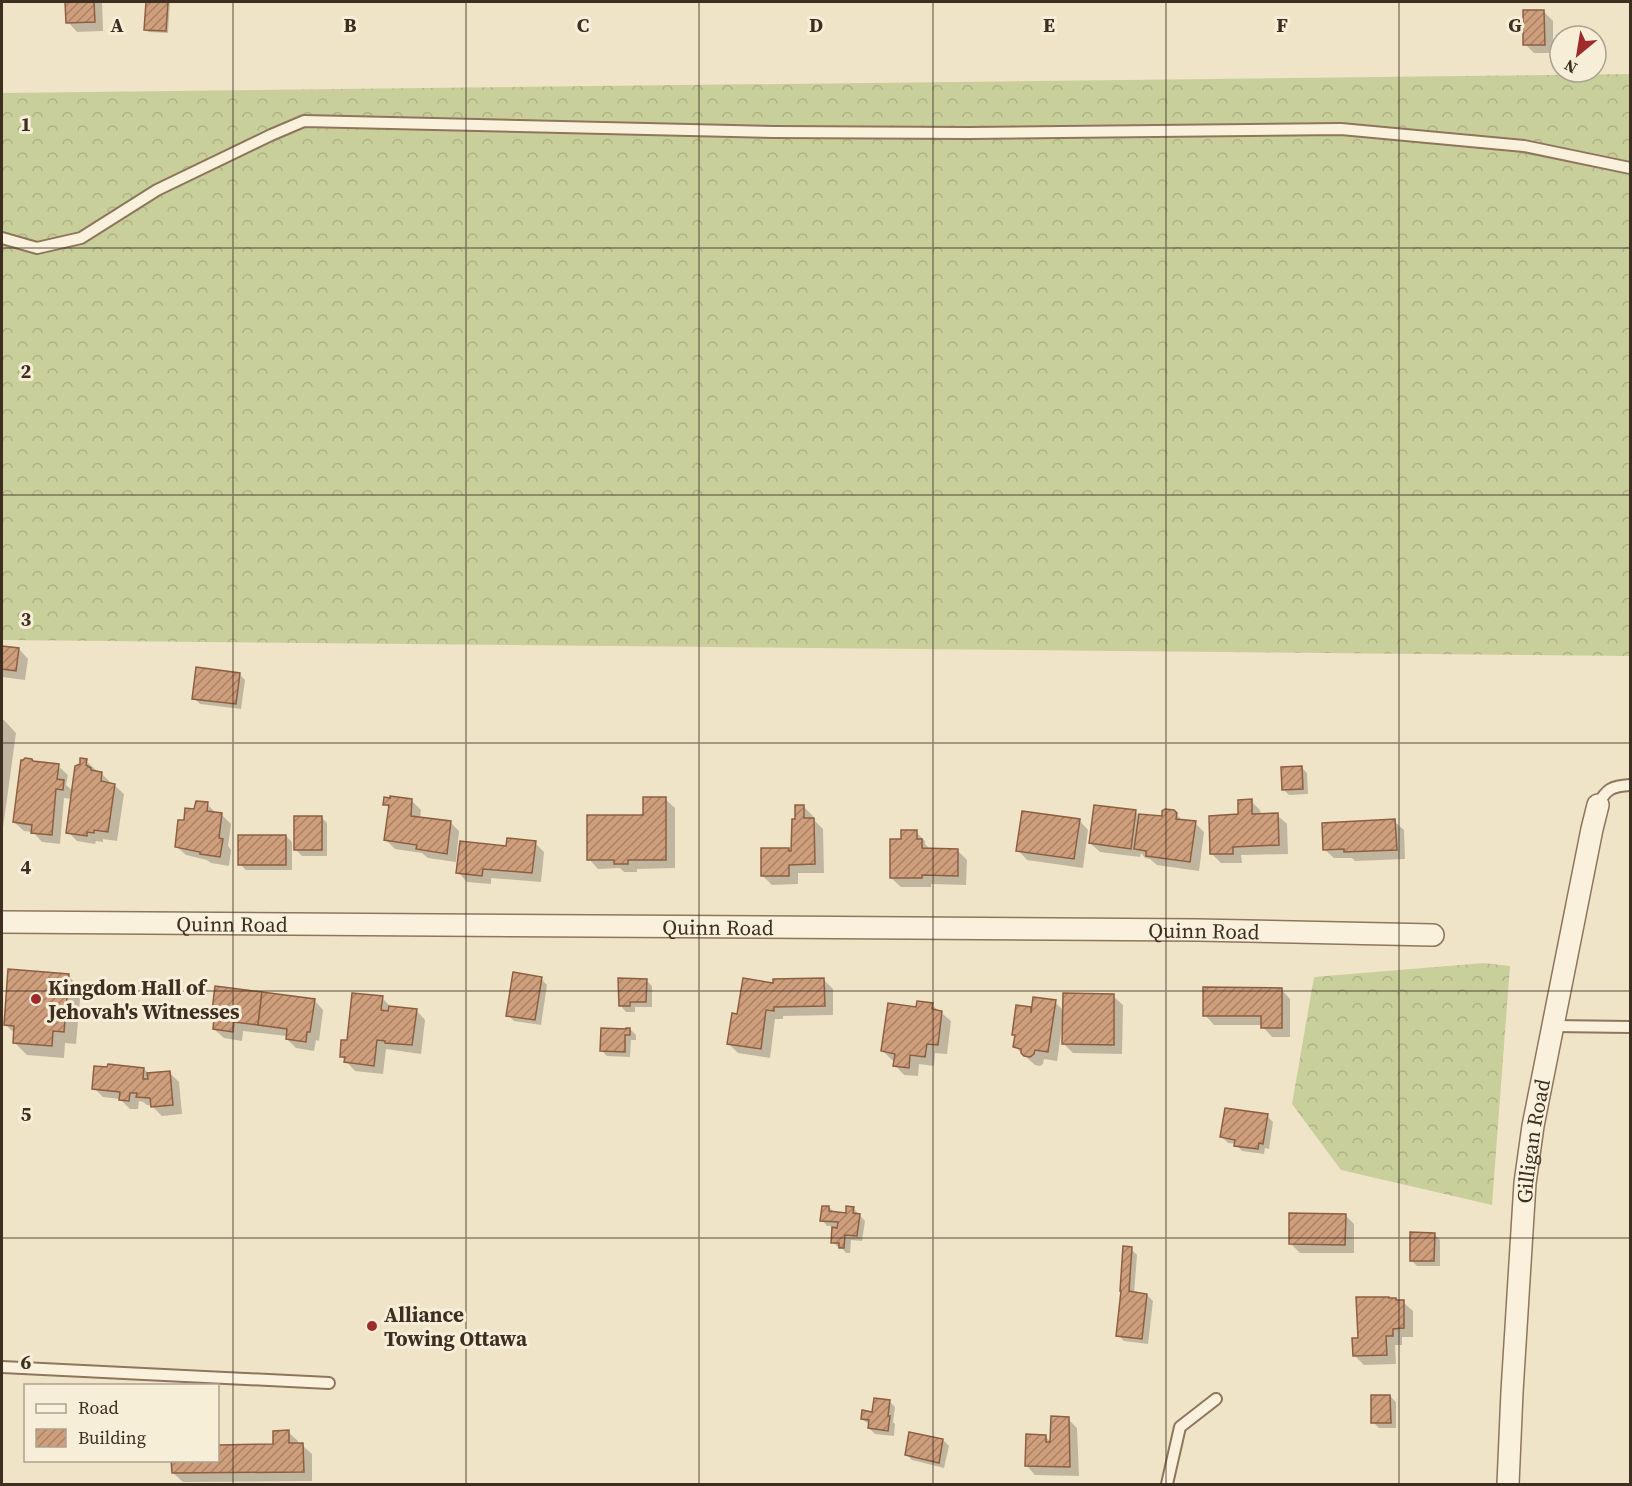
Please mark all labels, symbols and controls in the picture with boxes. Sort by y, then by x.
text: A [110,11,124,39]
text: B [343,11,357,39]
text: C [577,11,589,39]
text: D [809,11,823,39]
text: E [1043,11,1055,39]
text: F [1276,11,1288,39]
text: G [1508,11,1522,39]
north arrow [1548,24,1608,84]
text: N [1560,54,1581,79]
text: 1 [21,110,31,138]
text: 2 [21,357,32,385]
text: 3 [21,605,32,633]
text: 4 [21,853,32,881]
street label: Quinn Road [176,909,288,938]
street label: Quinn Road [662,912,774,942]
street label: Quinn Road [1148,915,1260,946]
place label: Kingdom Hall of Jehovah's Witnesses [46,973,240,1026]
marker: Kingdom Hall of Jehovah's Witnesses [29,992,43,1006]
street label: Gilligan Road [1509,1076,1557,1204]
text: 5 [21,1100,32,1128]
place label: Alliance Towing Ottawa [384,1300,528,1353]
marker: Alliance Towing Ottawa [365,1319,379,1333]
text: 6 [21,1348,32,1376]
legend [24,1384,219,1462]
text: Road [78,1395,119,1420]
text: Building [78,1425,146,1450]

